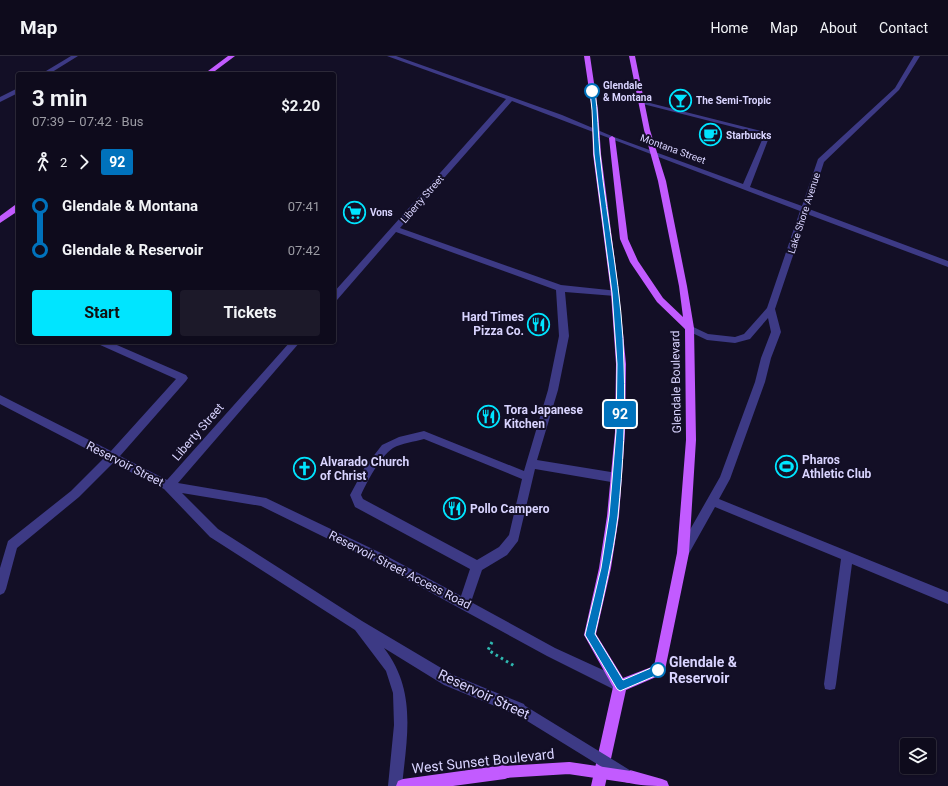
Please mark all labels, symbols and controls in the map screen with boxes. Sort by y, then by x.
text: Map [20,16,58,39]
text: Home [710,20,748,36]
text: Map [770,20,798,36]
text: About [820,20,857,36]
text: Contact [879,20,928,36]
place label: Glendale & Montana [603,80,652,103]
marker: Glendale & Montana [584,83,600,99]
text: 3 min [32,86,87,111]
bar icon: The Semi-Tropic [667,87,693,113]
place label: The Semi-Tropic [696,95,771,106]
text: $2.20 [281,97,320,115]
text: 07:39 – 07:42 · Bus [32,114,144,129]
cafe icon: Starbucks [697,122,723,148]
place label: Starbucks [726,130,771,141]
street label: Montana Street [639,132,707,166]
icon: walk [32,151,54,173]
icon: forward [73,151,95,173]
text: 92 [109,154,125,170]
text: 2 [60,155,67,170]
street label: Lake Shore Avenue [786,171,822,255]
street label: Liberty Street [398,173,446,225]
text: Glendale & Montana [62,197,198,215]
text: 07:41 [288,199,320,214]
supermarket icon: Vons [342,199,368,225]
place label: Vons [370,207,393,218]
text: Glendale & Reservoir [62,241,203,259]
text: 07:42 [288,243,320,258]
button: Start [32,290,172,336]
button: Tickets [180,290,320,336]
place label: Hard Times Pizza Co. [462,310,524,338]
restaurant icon: Hard Times Pizza Co. [526,311,552,337]
street label: Glendale Boulevard [668,331,684,433]
street label: Liberty Street [169,401,227,463]
line badge: 92 [602,401,638,427]
place label: Tora Japanese Kitchen [504,403,583,431]
restaurant icon: Tora Japanese Kitchen [476,404,502,430]
text: 92 [612,406,628,422]
street label: Reservoir Street [84,439,166,489]
place label: Pharos Athletic Club [802,453,872,481]
sports icon: Pharos Athletic Club [773,454,799,480]
place label: Alvarado Church of Christ [320,455,410,483]
church icon: Alvarado Church of Christ [291,456,317,482]
restaurant icon: Pollo Campero [441,496,467,522]
place label: Pollo Campero [470,502,550,516]
street label: Reservoir Street Access Road [327,528,473,612]
place label: Glendale & Reservoir [669,654,738,686]
marker: Glendale & Reservoir [650,662,666,678]
street label: Reservoir Street [436,666,533,722]
map controls [900,738,936,774]
button: layers [900,738,936,774]
street label: West Sunset Boulevard [411,746,555,776]

